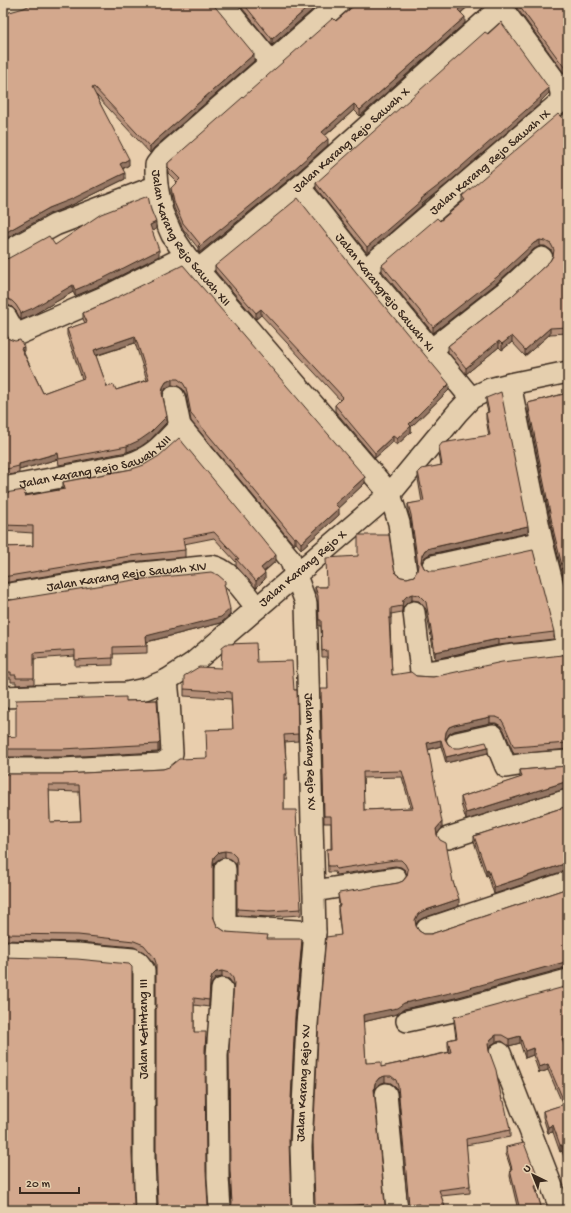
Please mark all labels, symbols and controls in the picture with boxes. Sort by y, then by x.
street label: Jalan Karang Rejo Sawah X [290,84,414,196]
street label: Jalan Karang Rejo Sawah IX [427,106,554,218]
street label: Jalan Karang Rejo Sawah XII [148,169,233,310]
street label: Jalan Karangrejo Sawah XI [332,230,437,355]
street label: Jalan Karang Rejo Sawah XIII [18,432,175,492]
street label: Jalan Karang Rejo X [256,526,350,610]
street label: Jalan Karang Rejo Sawah XIV [46,559,207,595]
street label: Jalan Karang Rejo XV [301,693,319,811]
street label: Jalan Ketintang III [137,979,152,1079]
street label: Jalan Karang Rejo XV [293,1024,315,1142]
north arrow [513,1155,553,1195]
text: U [521,1162,534,1176]
scale bar [20,1169,79,1195]
text: 20 m [26,1178,51,1192]

